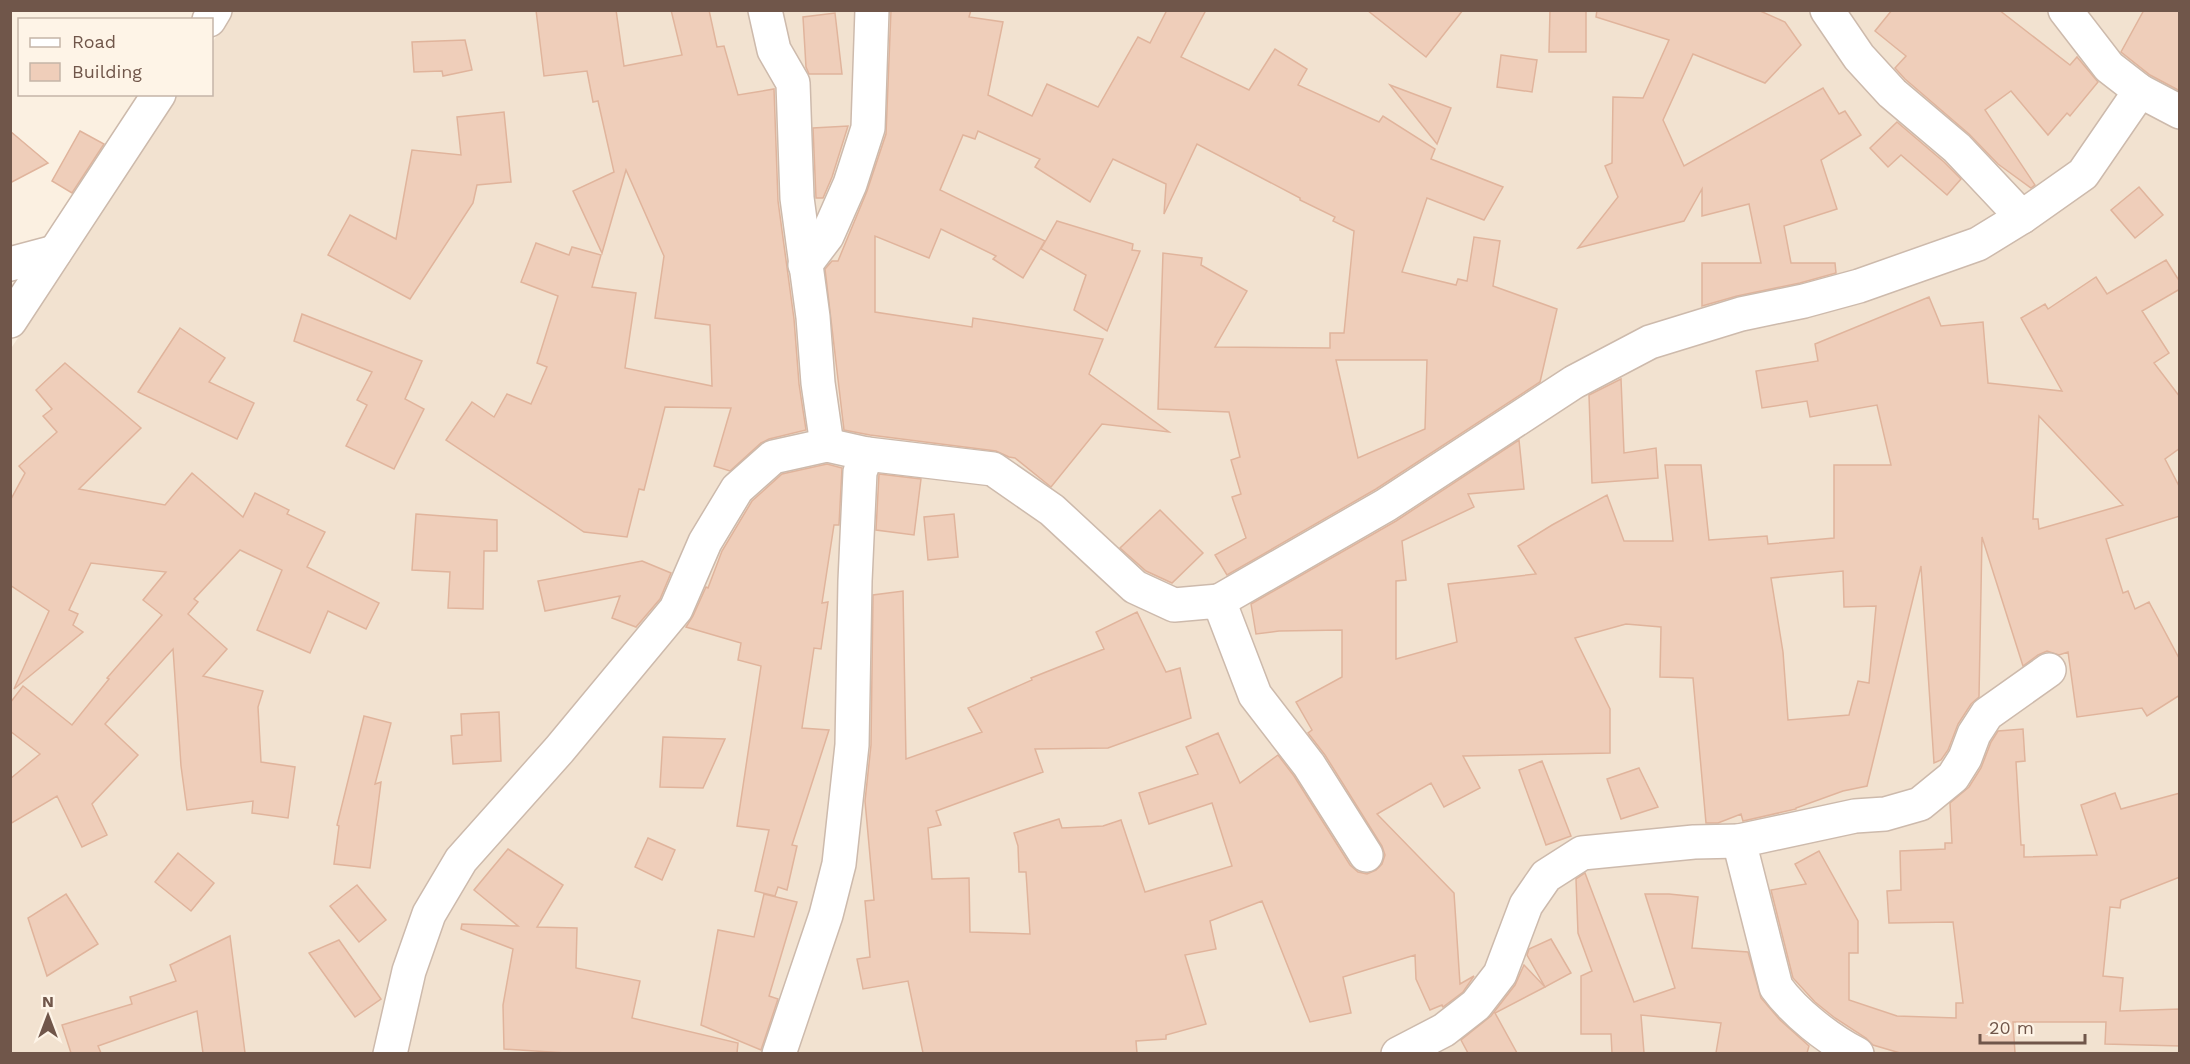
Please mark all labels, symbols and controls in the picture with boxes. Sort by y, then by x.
legend [18,18,213,96]
text: Road [72,31,116,52]
text: Building [72,61,142,82]
north arrow [18,986,78,1046]
text: N [42,992,54,1011]
scale bar [1980,1007,2085,1045]
text: 20 m [1989,1017,2034,1038]

